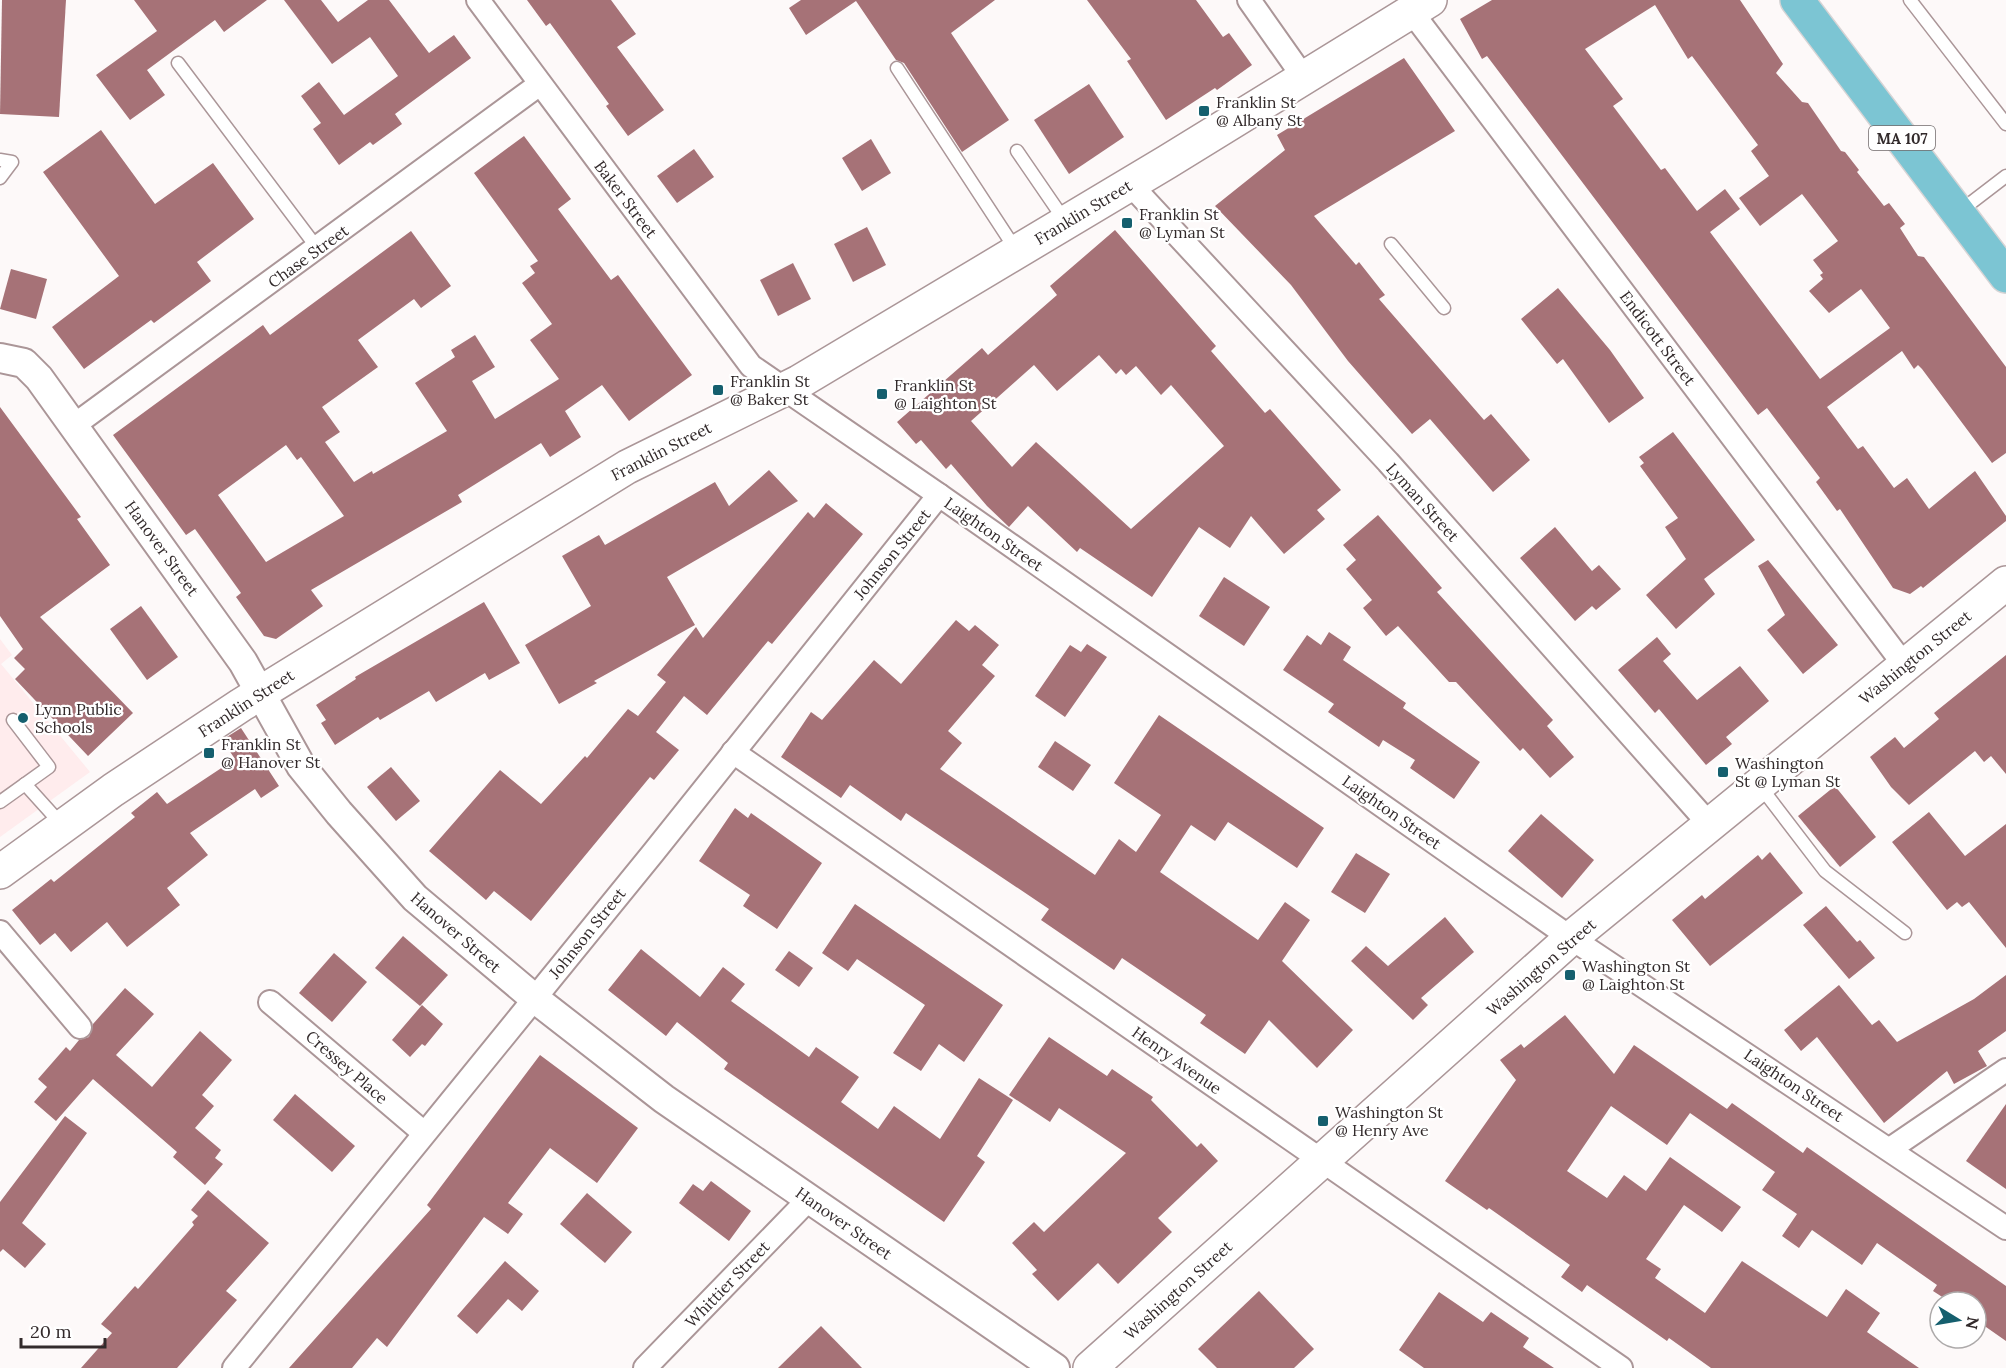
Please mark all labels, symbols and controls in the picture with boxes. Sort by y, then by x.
place label: Franklin St @ Albany St [1216,92,1303,130]
marker: Franklin St @ Albany St [1197,104,1211,118]
road number: MA 107 [1869,126,1935,150]
street label: Baker Street [590,156,662,242]
street label: Franklin Street [1031,175,1136,249]
place label: Franklin St @ Lyman St [1139,204,1226,242]
marker: Franklin St @ Lyman St [1120,216,1134,230]
street label: Chase Street [264,220,353,292]
street label: Endicott Street [1616,287,1701,390]
place label: Franklin St @ Baker St [730,371,811,409]
place label: Franklin St @ Laighton St [894,375,997,413]
marker: Franklin St @ Baker St [711,383,725,397]
marker: Franklin St @ Laighton St [875,387,889,401]
street label: Franklin Street [607,417,715,485]
street label: Lyman Street [1382,458,1464,546]
street label: Laighton Street [941,493,1048,576]
street label: Hanover Street [121,497,204,600]
street label: Johnson Street [849,504,935,604]
street label: Washington Street [1855,605,1976,708]
street label: Franklin Street [194,664,298,741]
place label: Lynn Public Schools [35,699,122,737]
marker: Lynn Public Schools [16,711,30,725]
place label: Franklin St @ Hanover St [221,734,321,772]
marker: Franklin St @ Hanover St [202,746,216,760]
place label: Washington St @ Lyman St [1735,753,1841,791]
marker: Washington St @ Lyman St [1716,765,1730,779]
street label: Laighton Street [1339,771,1446,854]
street label: Johnson Street [544,883,630,983]
street label: Hanover Street [407,887,506,977]
street label: Washington Street [1482,914,1600,1020]
place label: Washington St @ Laighton St [1582,956,1691,994]
marker: Washington St @ Laighton St [1563,968,1577,982]
street label: Henry Avenue [1128,1022,1226,1098]
street label: Cressey Place [302,1026,392,1108]
street label: Laighton Street [1740,1044,1848,1126]
place label: Washington St @ Henry Ave [1335,1102,1444,1140]
marker: Washington St @ Henry Ave [1316,1114,1330,1128]
street label: Hanover Street [792,1182,897,1264]
street label: Whittier Street [681,1236,774,1332]
street label: Washington Street [1120,1236,1237,1344]
north arrow [1928,1290,1988,1350]
scale bar [21,1311,105,1349]
text: N [1962,1315,1984,1331]
text: 20 m [30,1320,72,1343]

